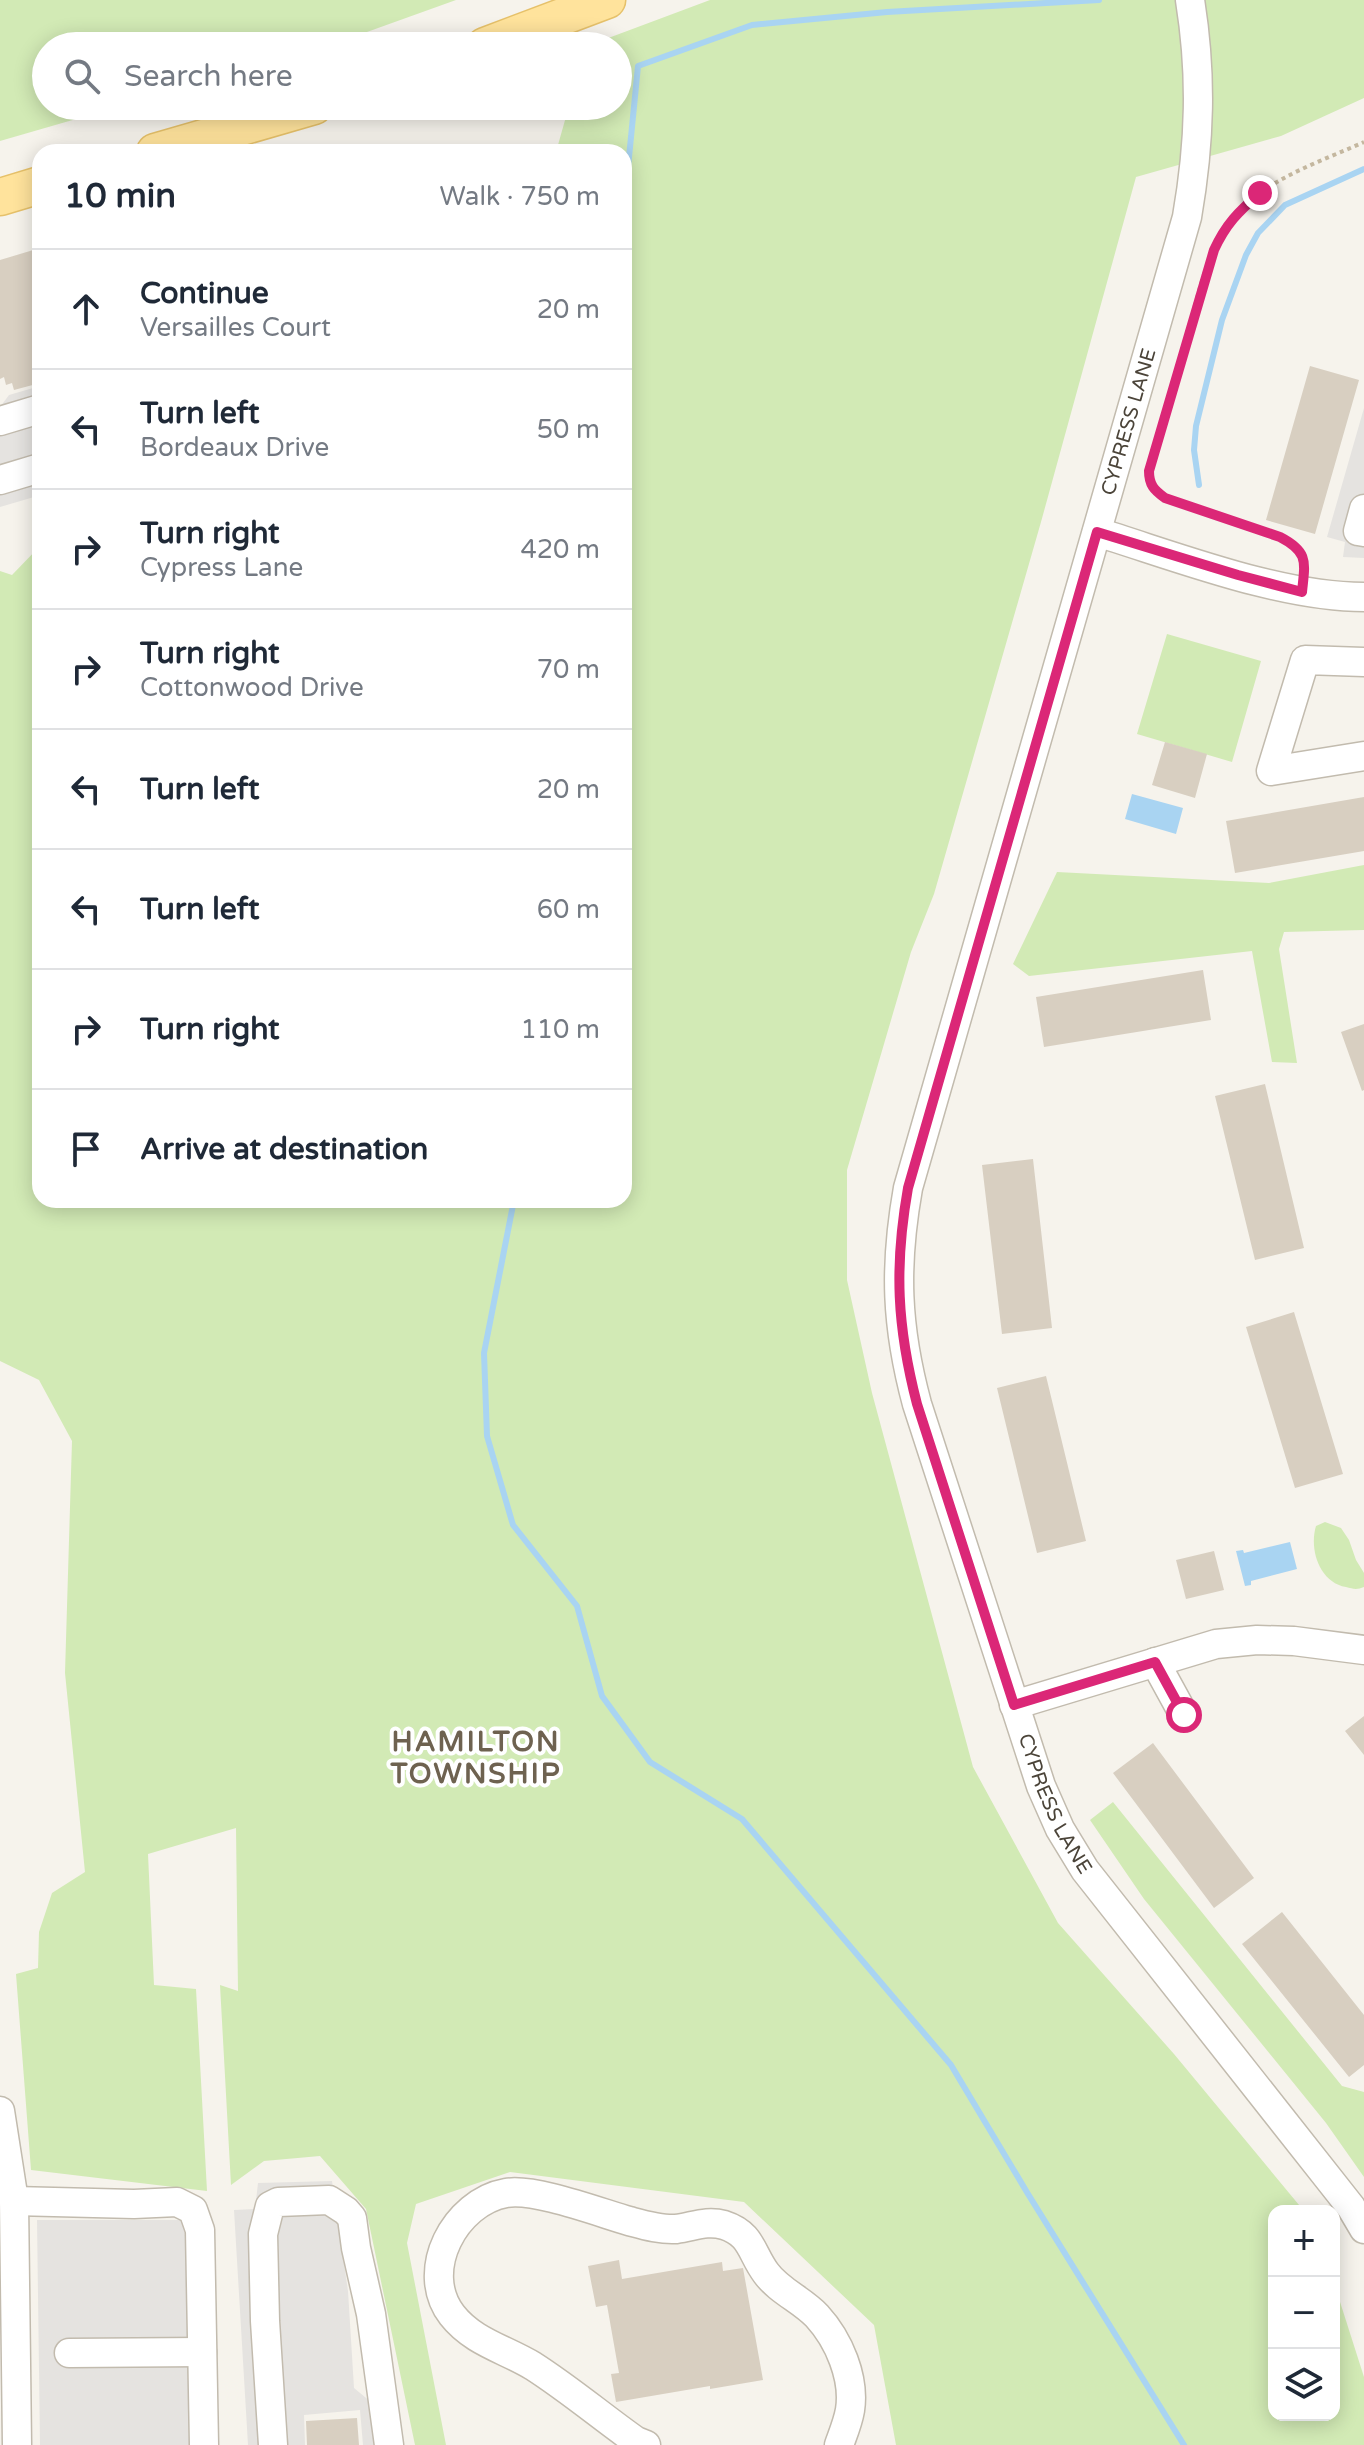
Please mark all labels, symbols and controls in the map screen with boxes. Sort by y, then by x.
search box [32,32,632,120]
icon: search [60,54,104,98]
text: Search here [124,58,293,95]
route end [1242,175,1278,211]
text: 10 min [64,176,176,217]
text: Walk · 750 m [440,181,600,212]
text: Continue [140,275,269,312]
icon: ahead [64,287,108,331]
text: 20 m [537,294,600,325]
text: Versailles Court [140,312,331,343]
street label: CYPRESS LANE [1097,346,1161,498]
text: Turn left [140,395,259,432]
icon: left [64,407,108,451]
text: 50 m [537,414,600,445]
text: Bordeaux Drive [140,432,329,463]
text: Turn right [140,515,280,552]
icon: right [64,527,108,571]
text: 420 m [520,534,600,565]
text: Cypress Lane [140,552,303,583]
text: Turn right [140,635,280,672]
icon: right [64,647,108,691]
text: 70 m [537,654,600,685]
text: Cottonwood Drive [140,672,364,703]
icon: left [64,767,108,811]
text: Turn left [140,771,259,808]
text: 20 m [537,774,600,805]
icon: left [64,887,108,931]
text: Turn left [140,891,259,928]
text: 60 m [537,894,600,925]
icon: right [64,1007,108,1051]
text: Turn right [140,1011,280,1048]
text: 110 m [520,1014,600,1045]
icon: arrive [64,1127,108,1171]
text: Arrive at destination [140,1131,428,1168]
route start [1166,1697,1202,1733]
district label: HAMILTON TOWNSHIP [389,1725,562,1791]
street label: CYPRESS LANE [1013,1731,1097,1879]
map controls [1268,2205,1340,2421]
button: + [1268,2205,1340,2277]
button: − [1268,2277,1340,2349]
button: layers [1268,2349,1340,2421]

